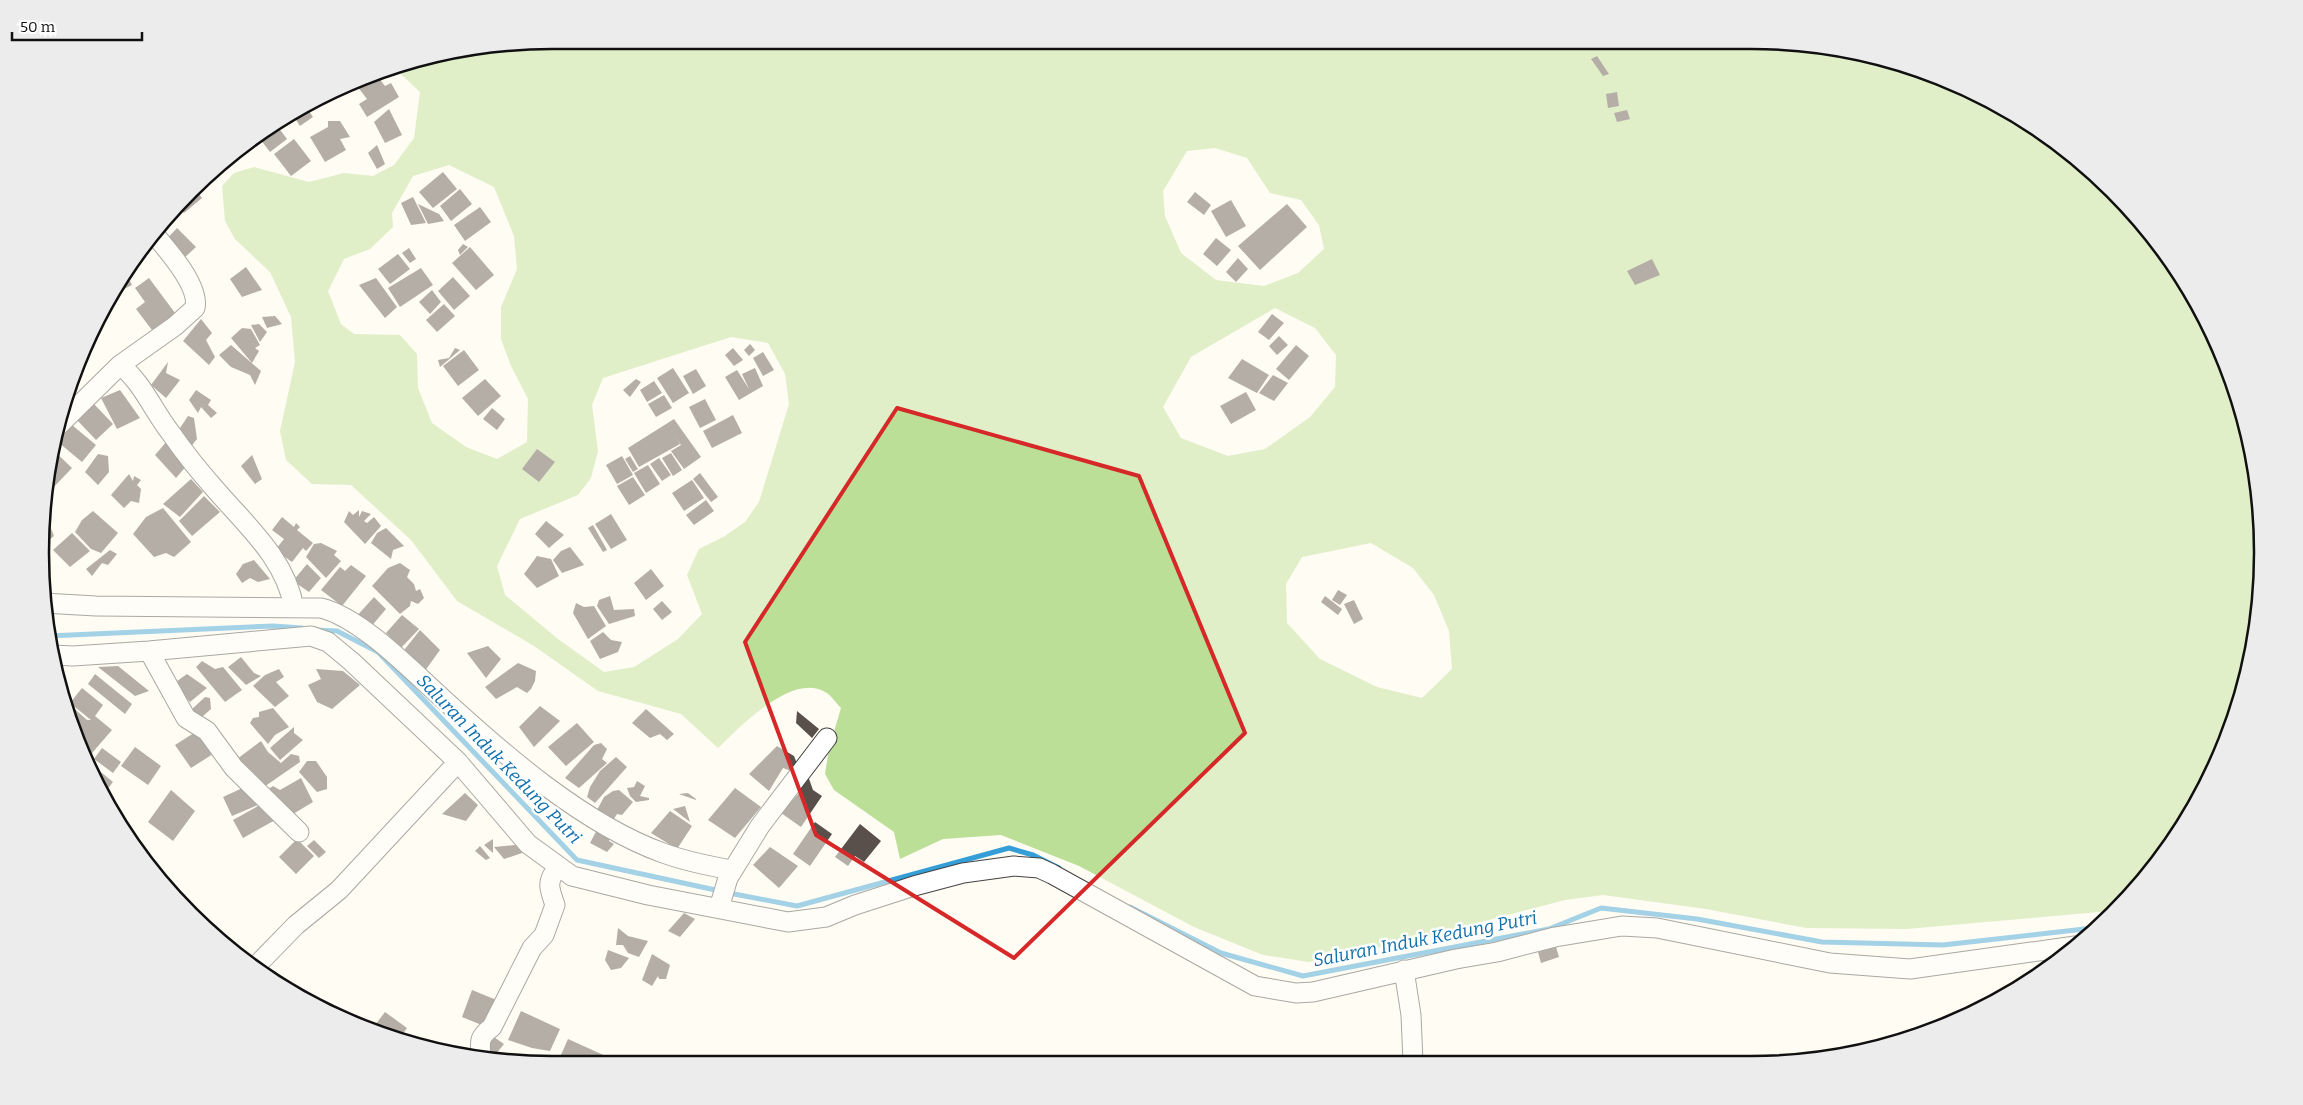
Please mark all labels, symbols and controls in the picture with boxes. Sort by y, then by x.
scale bar [12,10,142,42]
text: 50 m [20,18,56,36]
water label: Saluran Induk Kedung Putri [412,670,586,848]
water label: Saluran Induk Kedung Putri [1311,907,1539,971]

